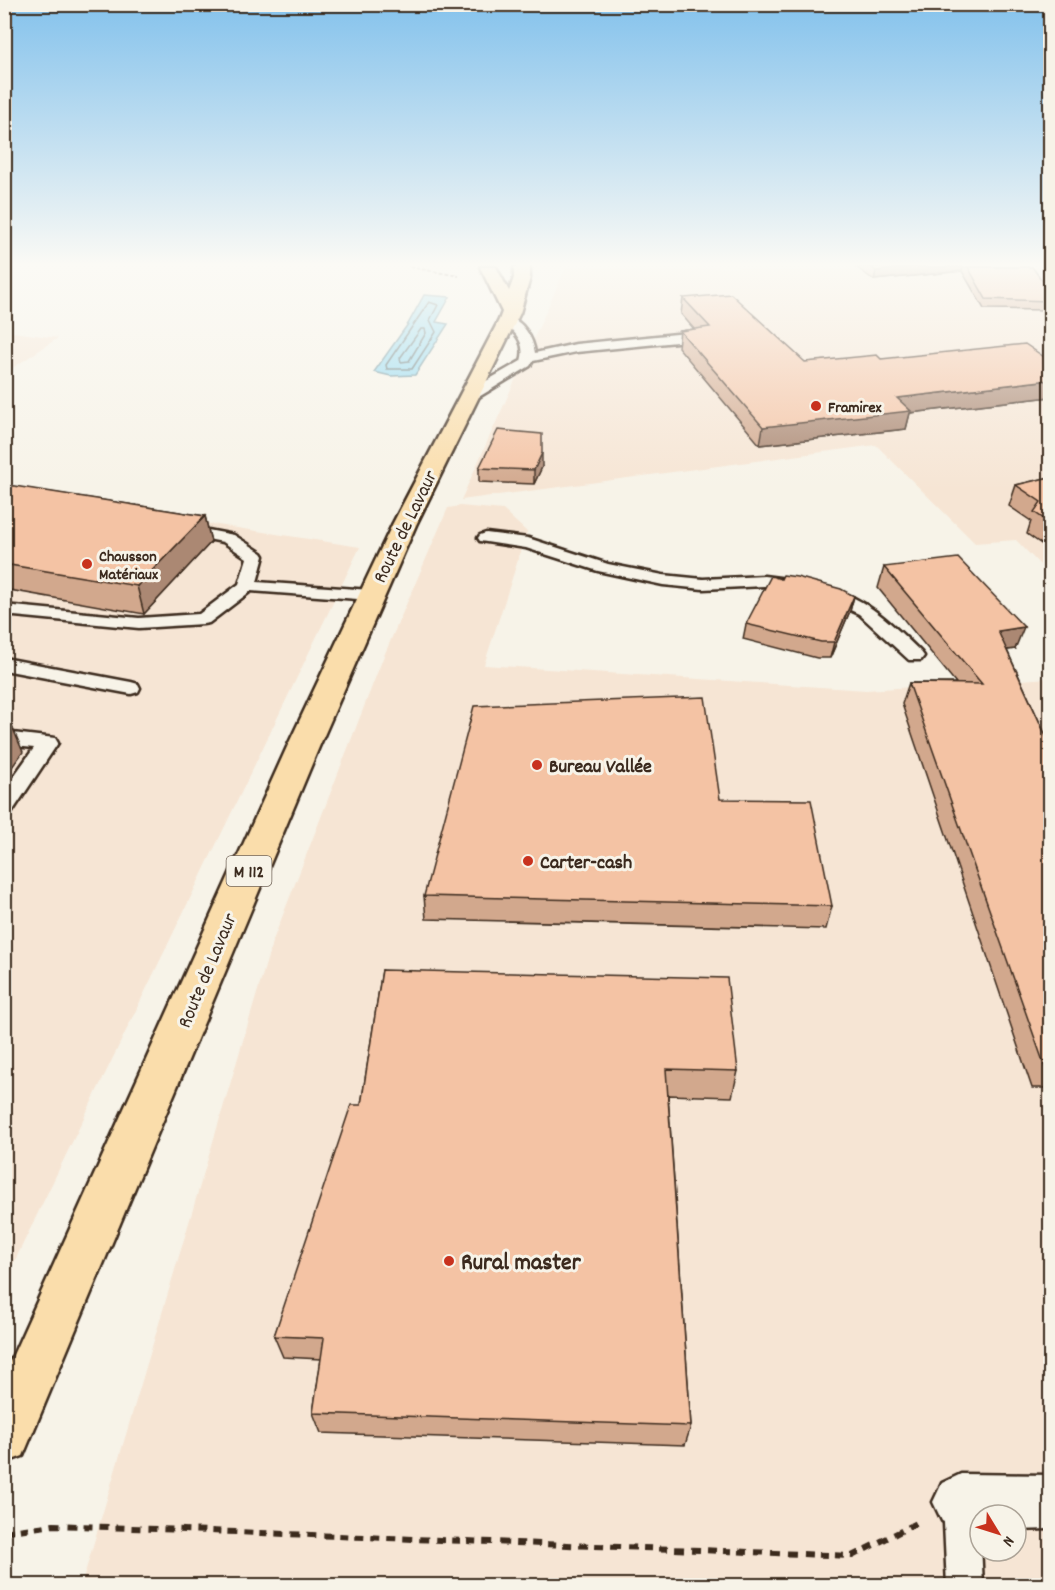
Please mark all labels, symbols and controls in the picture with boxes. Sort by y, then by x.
place label: Framirex [828,397,881,420]
marker: Framirex [809,399,823,413]
street label: Route de Lavaur [367,466,446,588]
place label: Chausson Matériaux [99,546,158,587]
marker: Chausson Matériaux [80,557,94,571]
place label: Bureau Vallée [549,754,652,782]
marker: Bureau Vallée [530,758,544,772]
place label: Carter-cash [540,850,632,878]
marker: Carter-cash [521,854,535,868]
road number: M 112 [226,856,272,886]
street label: Route de Lavaur [172,909,246,1033]
place label: Rural master [461,1247,582,1281]
marker: Rural master [442,1254,456,1268]
north arrow [968,1503,1028,1563]
text: N [996,1531,1019,1551]

